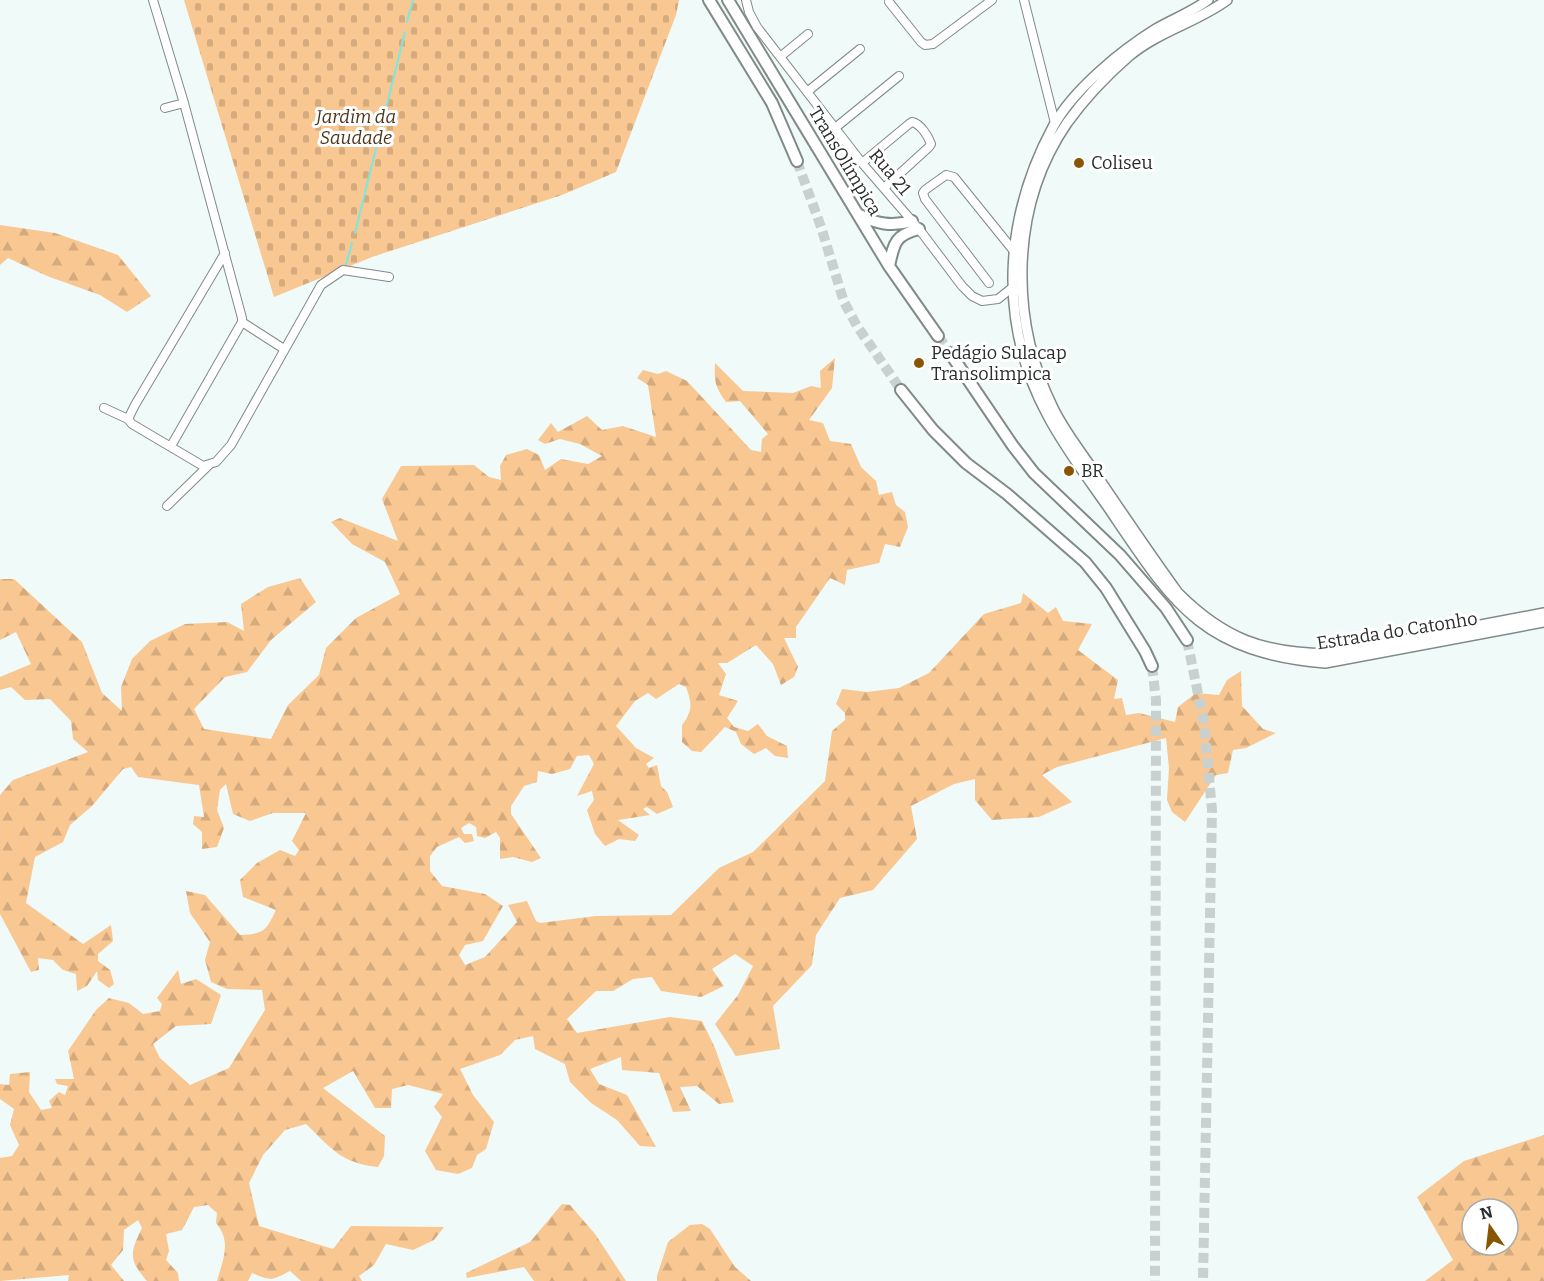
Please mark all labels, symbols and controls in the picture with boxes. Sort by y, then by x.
street label: TransOlímpica [804,103,886,220]
park label: Jardim da Saudade [314,106,396,149]
street label: Rua 21 [864,145,916,200]
place label: Coliseu [1091,152,1153,174]
marker: Coliseu [1072,156,1086,170]
place label: Pedágio Sulacap Transolimpica [931,342,1067,385]
marker: Pedágio Sulacap Transolimpica [912,356,926,370]
place label: BR [1081,460,1104,482]
marker: BR [1062,464,1076,478]
street label: Estrada do Catonho [1315,607,1479,655]
north arrow [1460,1197,1520,1257]
text: N [1478,1202,1495,1224]

